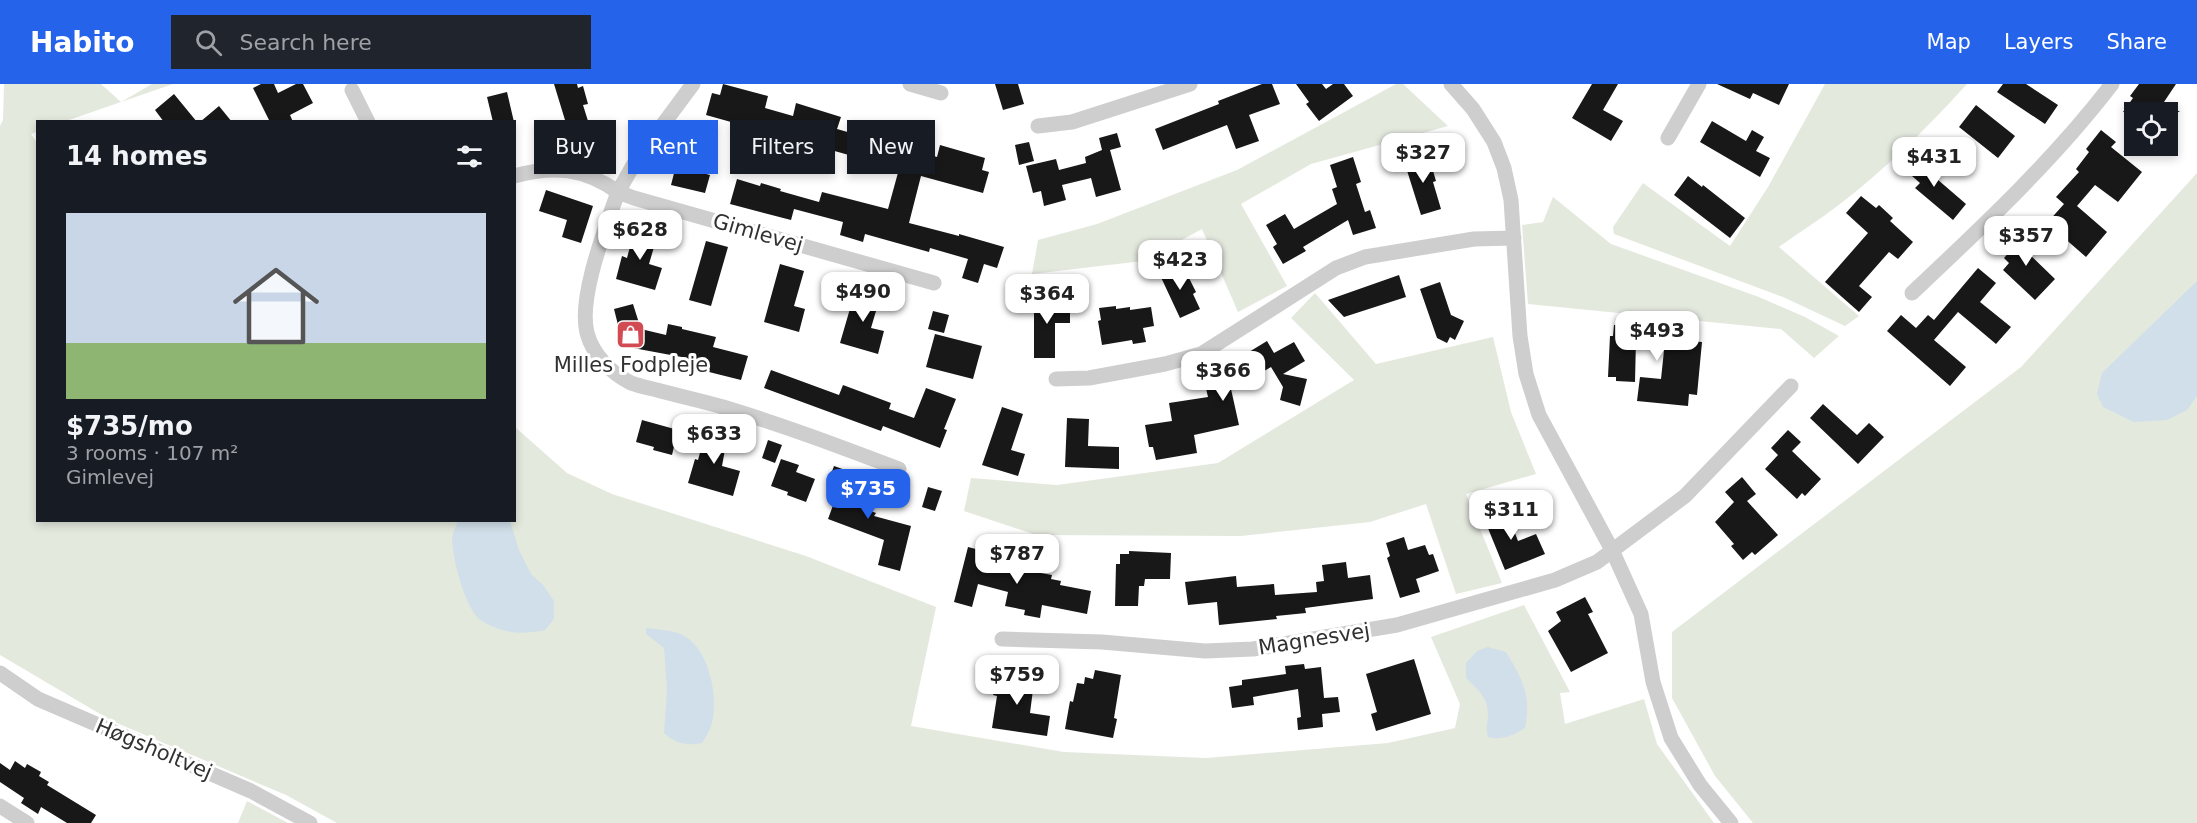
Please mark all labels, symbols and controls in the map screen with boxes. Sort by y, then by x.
search box [171,15,591,69]
text: Habito [30,26,135,59]
icon: search [192,26,225,59]
text: Search here [240,30,372,55]
text: Map [1927,30,1971,54]
text: Layers [2004,30,2073,54]
text: Share [2106,30,2167,54]
map controls [2124,102,2178,156]
button: locate [2124,102,2178,156]
chip: Buy [534,120,616,174]
chip: Rent [628,120,718,174]
chip: Filters [730,120,835,174]
chip: New [847,120,935,174]
pin: $327 [1387,133,1459,184]
pin: $431 [1898,137,1970,188]
icon: filters [453,140,486,173]
text: $327 [1395,140,1451,164]
text: 14 homes [66,141,208,171]
text: $431 [1906,144,1962,168]
street label: Gimlevej [710,209,806,257]
pin: $628 [604,210,676,261]
pin: $357 [1990,216,2062,267]
text: $628 [612,217,668,241]
text: $357 [1998,223,2054,247]
pin: $423 [1144,240,1216,291]
text: $423 [1152,247,1208,271]
icon: home [222,252,330,360]
pin: $490 [827,272,899,323]
pin: $364 [1011,274,1083,325]
text: $490 [835,279,891,303]
text: $364 [1019,281,1075,305]
pin: $493 [1621,311,1693,362]
shop icon: Milles Fodpleje [615,318,647,350]
text: $493 [1629,318,1685,342]
pin: $366 [1187,351,1259,402]
place label: Milles Fodpleje [554,353,708,377]
text: $366 [1195,358,1251,382]
text: $735/mo [66,411,193,441]
pin: $633 [678,414,750,465]
text: $633 [686,421,742,445]
text: 3 rooms · 107 m² [66,441,238,465]
text: Gimlevej [66,465,154,489]
pin: $735 [832,469,904,520]
text: $735 [840,476,896,500]
pin: $311 [1475,490,1547,541]
text: $311 [1483,497,1539,521]
pin: $787 [981,534,1053,585]
text: $787 [989,541,1045,565]
street label: Magnesvej [1256,618,1372,660]
pin: $759 [981,655,1053,706]
text: $759 [989,662,1045,686]
street label: Høgsholtvej [92,714,216,784]

